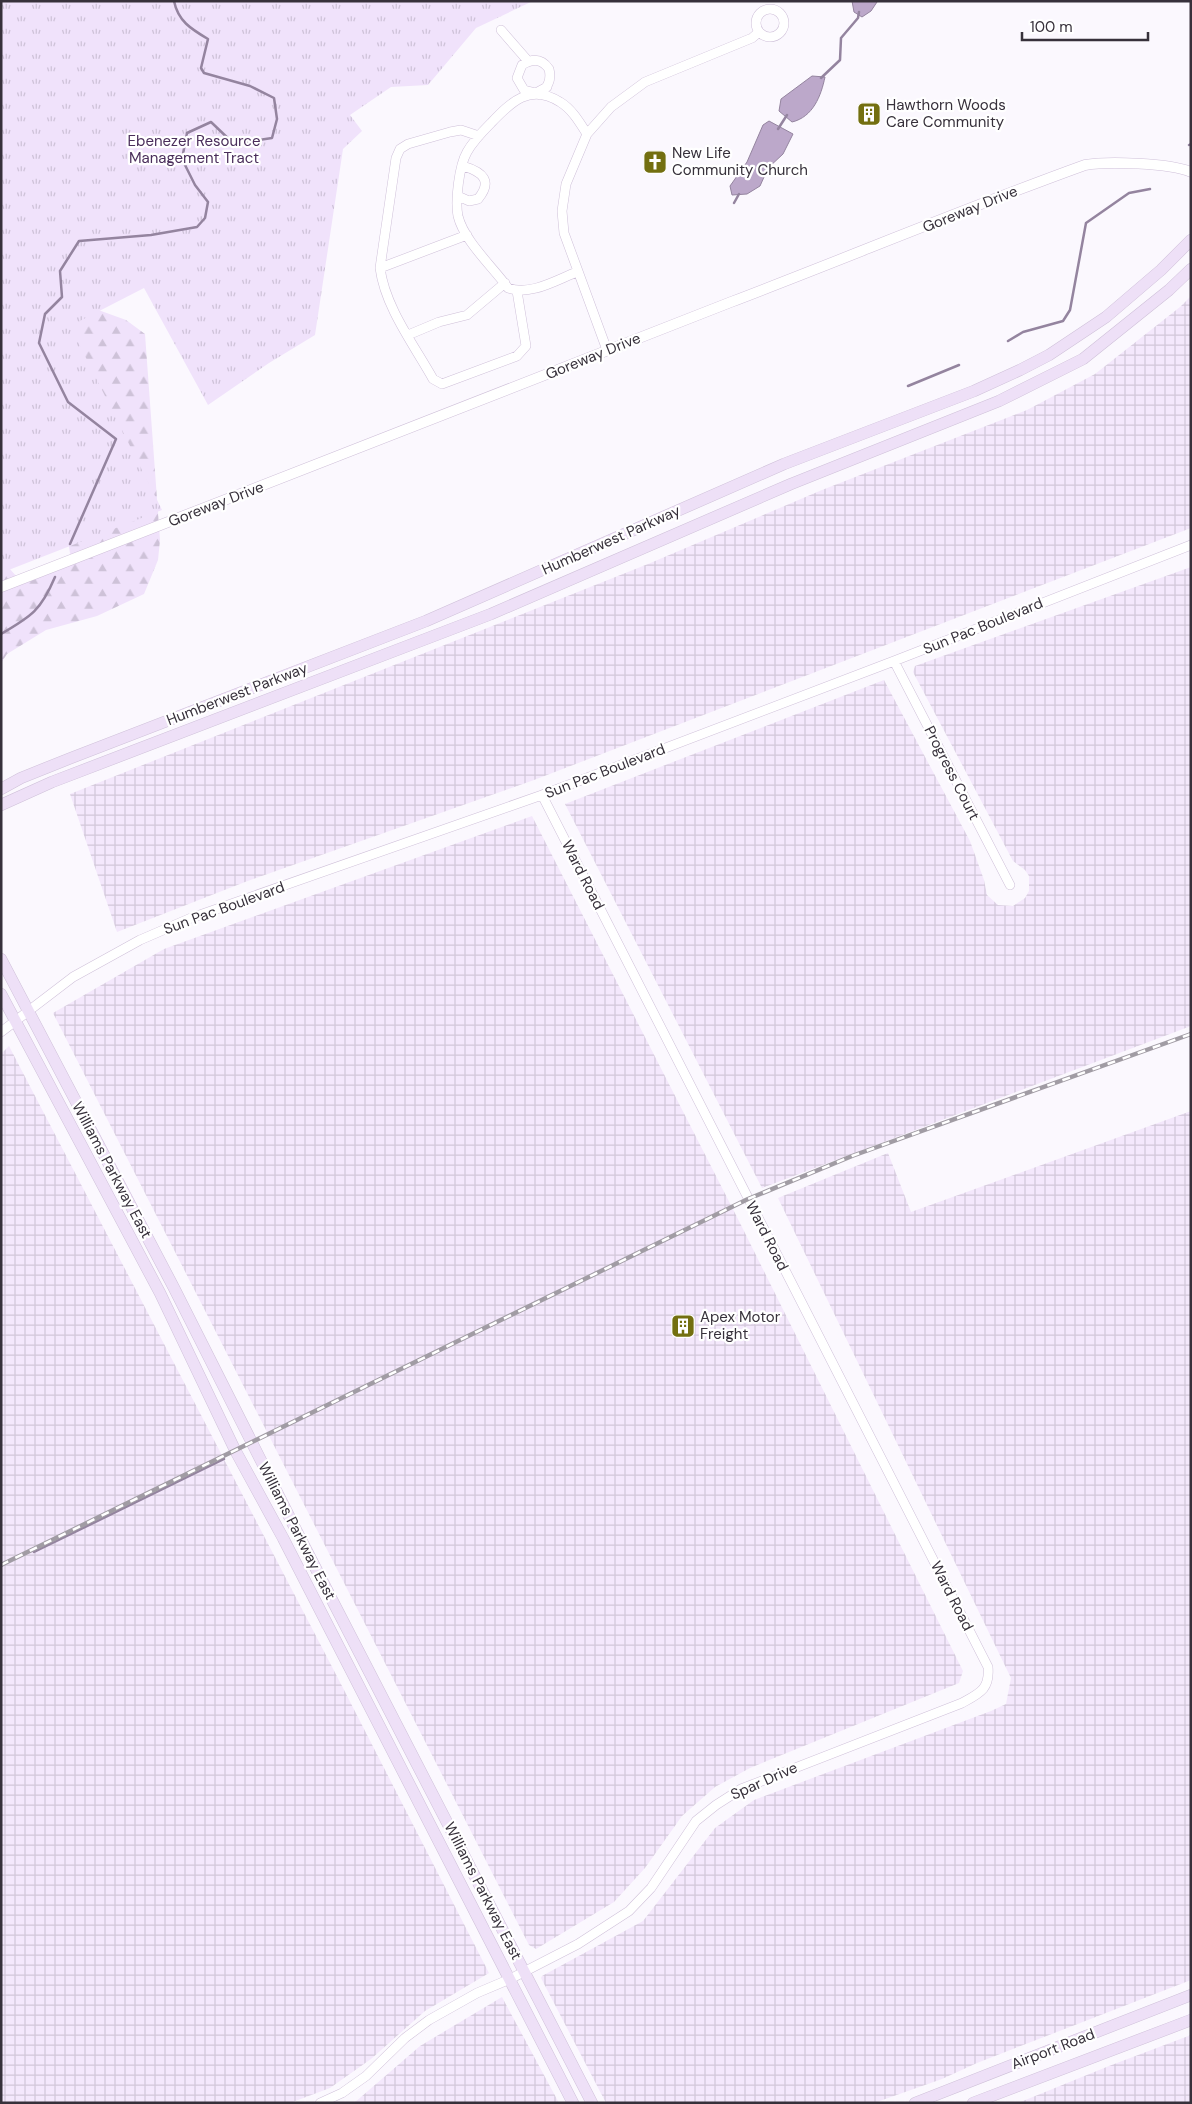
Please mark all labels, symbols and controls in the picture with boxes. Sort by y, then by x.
scale bar [1022,10,1148,42]
text: 100 m [1030,17,1073,37]
place label: Hawthorn Woods Care Community [886,95,1006,132]
building icon: Hawthorn Woods Care Community [856,101,882,127]
park label: Ebenezer Resource Management Tract [128,131,260,168]
place label: New Life Community Church [672,143,808,180]
church icon: New Life Community Church [642,149,668,175]
street label: Goreway Drive [920,181,1020,237]
street label: Goreway Drive [543,328,643,384]
street label: Goreway Drive [165,477,267,531]
street label: Humberwest Parkway [539,500,684,580]
street label: Sun Pac Boulevard [920,593,1046,659]
street label: Humberwest Parkway [164,658,311,730]
street label: Progress Court [920,722,984,824]
street label: Sun Pac Boulevard [542,739,668,803]
street label: Ward Road [557,837,609,913]
street label: Sun Pac Boulevard [161,877,287,939]
street label: Williams Parkway East [67,1098,157,1242]
street label: Ward Road [741,1198,793,1274]
place label: Apex Motor Freight [700,1307,781,1344]
building icon: Apex Motor Freight [670,1313,696,1339]
street label: Williams Parkway East [254,1459,341,1603]
street label: Ward Road [926,1558,978,1634]
street label: Spar Drive [727,1757,801,1805]
street label: Williams Parkway East [440,1819,527,1963]
street label: Airport Road [1008,2024,1098,2074]

